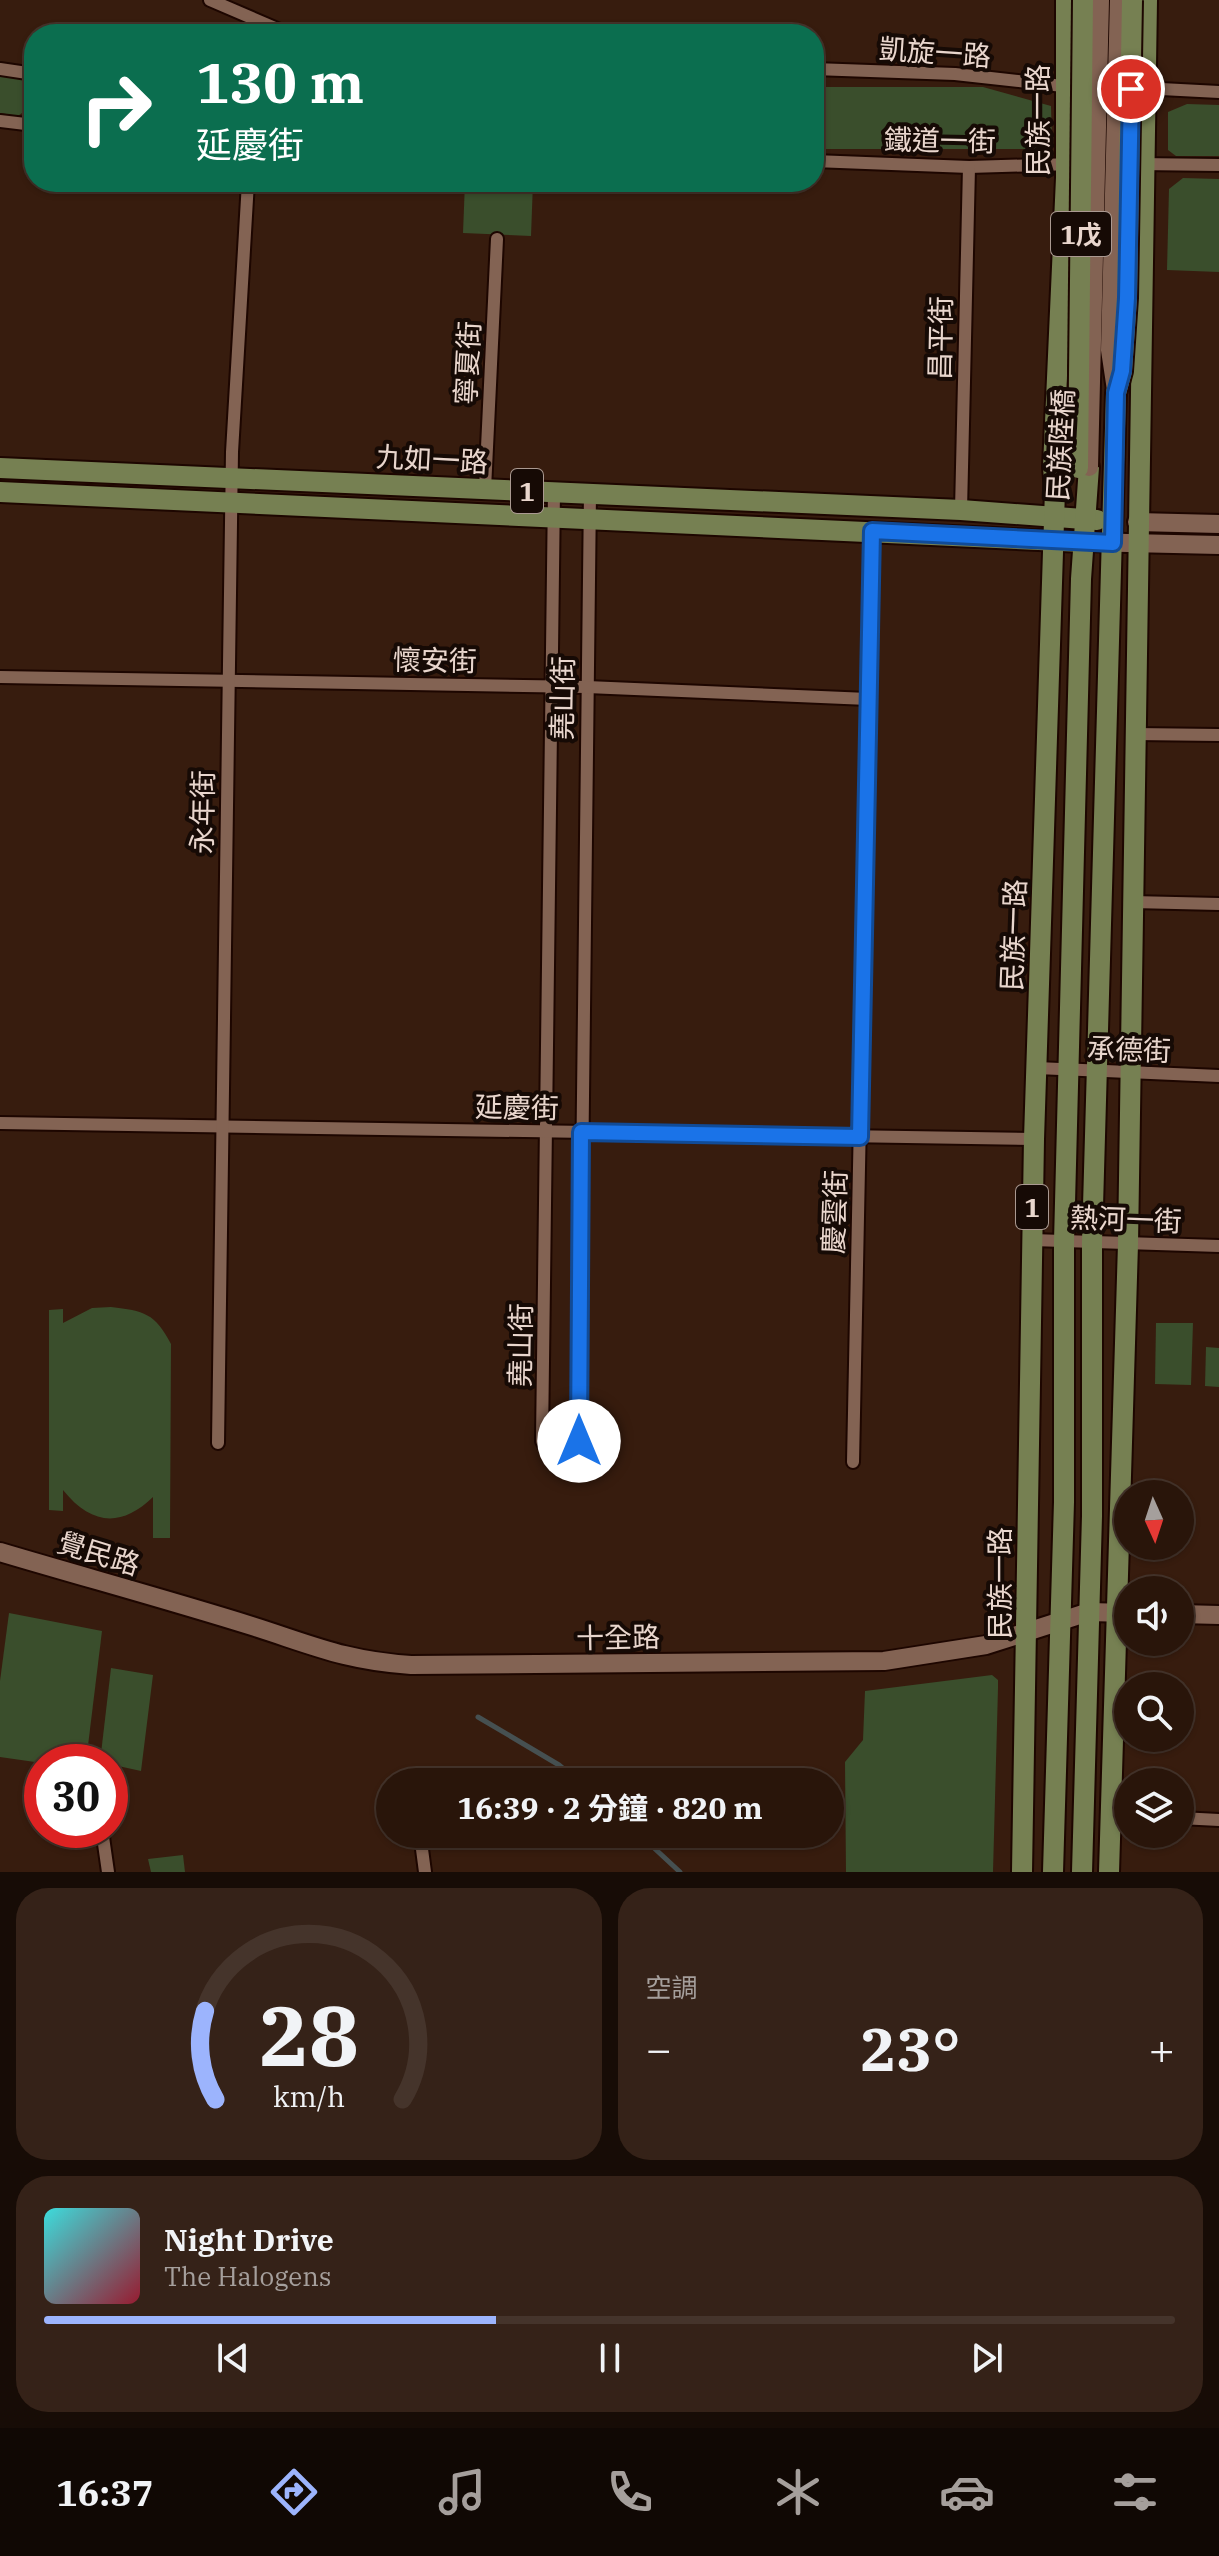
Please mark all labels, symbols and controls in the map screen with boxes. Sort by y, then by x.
street label: 凱旋一路 [878,30,992,74]
text: 130 m [196,46,364,118]
pin [1097,55,1165,123]
icon: right [64,56,168,160]
street label: 民族一路 [1019,64,1056,176]
icon: arrive [1109,67,1153,111]
text: 延慶街 [196,121,304,168]
street label: 鐵道一街 [884,121,996,159]
road number: 1戊 [1051,212,1111,256]
street label: 昌平街 [921,296,959,380]
street label: 寧夏街 [446,320,488,406]
street label: 民族陸橋 [1039,388,1081,502]
street label: 九如一路 [375,438,489,480]
road number: 1 [511,469,543,513]
street label: 懷安街 [393,641,477,679]
street label: 堯山街 [543,656,581,740]
street label: 永年街 [183,770,221,854]
street label: 民族一路 [993,878,1033,992]
street label: 承德街 [1086,1029,1172,1069]
street label: 延慶街 [475,1088,559,1126]
street label: 慶雲街 [814,1169,854,1255]
road number: 1 [1016,1185,1048,1229]
street label: 熱河一街 [1069,1199,1183,1239]
street label: 堯山街 [501,1303,539,1387]
position arrow [537,1399,621,1483]
north arrow [1114,1480,1194,1560]
map controls [1114,1480,1194,1848]
street label: 覺民路 [53,1523,145,1583]
street label: 民族一路 [981,1527,1018,1639]
button: sound [1114,1576,1194,1656]
street label: 十全路 [576,1618,660,1656]
button: search [1114,1672,1194,1752]
speed limit sign: 30 [24,1744,128,1848]
button: layers [1114,1768,1194,1848]
text: 16:39 · 2 分鐘 · 820 m [457,1788,763,1827]
text: 空調 [646,1970,698,2004]
text: 28 [259,1981,359,2089]
text: 23° [860,2009,960,2088]
text: − [646,2020,672,2077]
text: + [1149,2020,1175,2077]
text: km/h [273,2078,345,2115]
text: Night Drive [164,2220,334,2259]
text: The Halogens [164,2259,332,2293]
icon: previous [211,2336,255,2380]
icon: pause [588,2336,632,2380]
icon: next [965,2336,1009,2380]
icon: directions [266,2464,322,2520]
icon: music [434,2464,490,2520]
icon: phone [602,2464,658,2520]
icon: climate [770,2464,826,2520]
icon: car [939,2464,995,2520]
icon: filters [1107,2464,1163,2520]
text: 16:37 [56,2469,153,2516]

